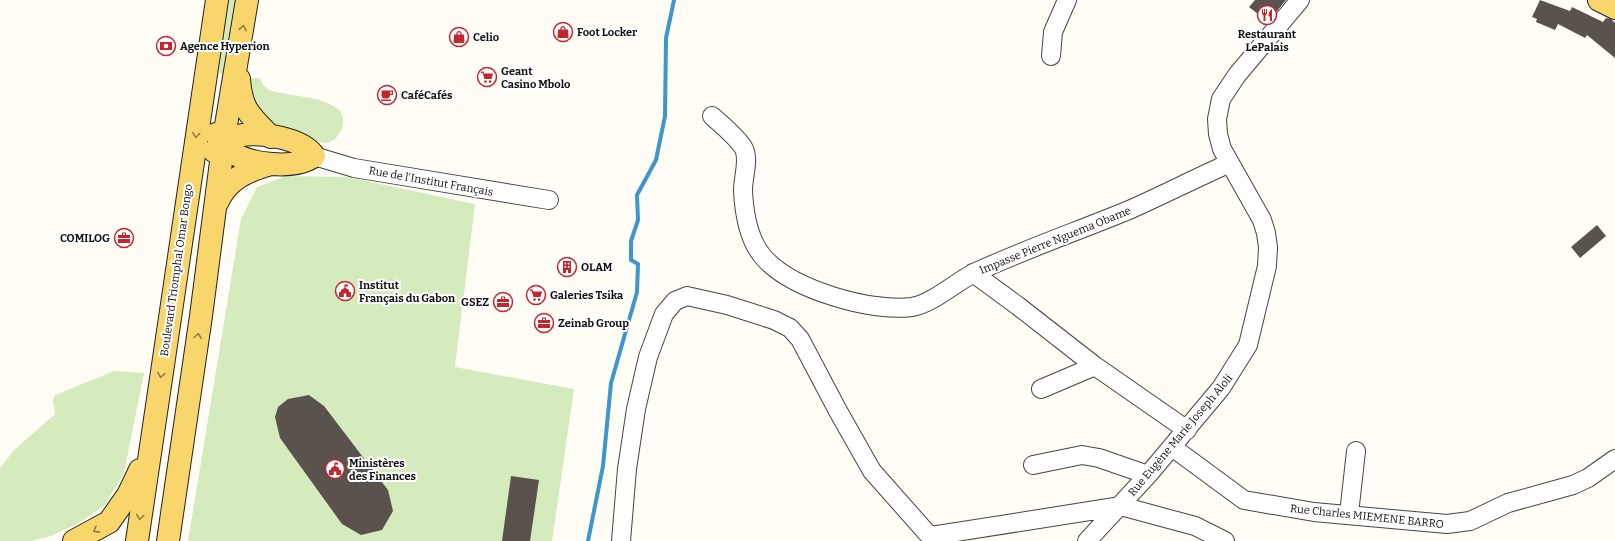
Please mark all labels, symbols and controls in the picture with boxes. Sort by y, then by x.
restaurant icon: Restaurant LePalais [1256,4,1278,26]
shop icon: Foot Locker [552,21,574,43]
one-way arrow [238,24,247,31]
shop icon: Celio [448,26,470,48]
place label: Foot Locker [577,26,638,39]
place label: Restaurant LePalais [1238,28,1297,54]
place label: Celio [473,31,499,44]
bank icon: Agence Hyperion [155,35,177,57]
place label: Agence Hyperion [180,40,270,53]
place label: Geant Casino Mbolo [501,65,570,91]
supermarket icon: Geant Casino Mbolo [476,66,498,88]
cafe icon: CaféCafés [376,84,398,106]
place label: CaféCafés [401,89,453,102]
one-way arrow [192,132,201,138]
street label: Rue de l'Institut Français [368,164,494,199]
street label: Boulevard Triomphal Omar Bongo [158,183,195,357]
street label: Impasse Pierre Nguema Obame [978,204,1133,277]
office icon: COMILOG [113,227,135,249]
place label: COMILOG [60,232,110,245]
building icon: OLAM [556,256,578,278]
place label: OLAM [581,261,613,274]
place label: Institut Français du Gabon [359,279,455,305]
public building icon: Institut Français du Gabon [334,280,356,302]
supermarket icon: Galeries Tsika [525,284,547,306]
place label: Galeries Tsika [550,289,624,302]
office icon: GSEZ [492,291,514,313]
place label: GSEZ [461,296,489,309]
office icon: Zeinab Group [533,312,555,334]
place label: Zeinab Group [558,317,629,330]
one-way arrow [193,333,202,339]
street label: Rue Eugène Marie Joseph Aloli [1126,371,1236,499]
one-way arrow [157,372,166,378]
place label: Ministères des Finances [349,457,417,483]
public building icon: Ministères des Finances [324,458,346,480]
street label: Rue Charles MIEMENE BARRO [1289,502,1444,531]
one-way arrow [136,514,145,520]
one-way arrow [93,525,100,533]

